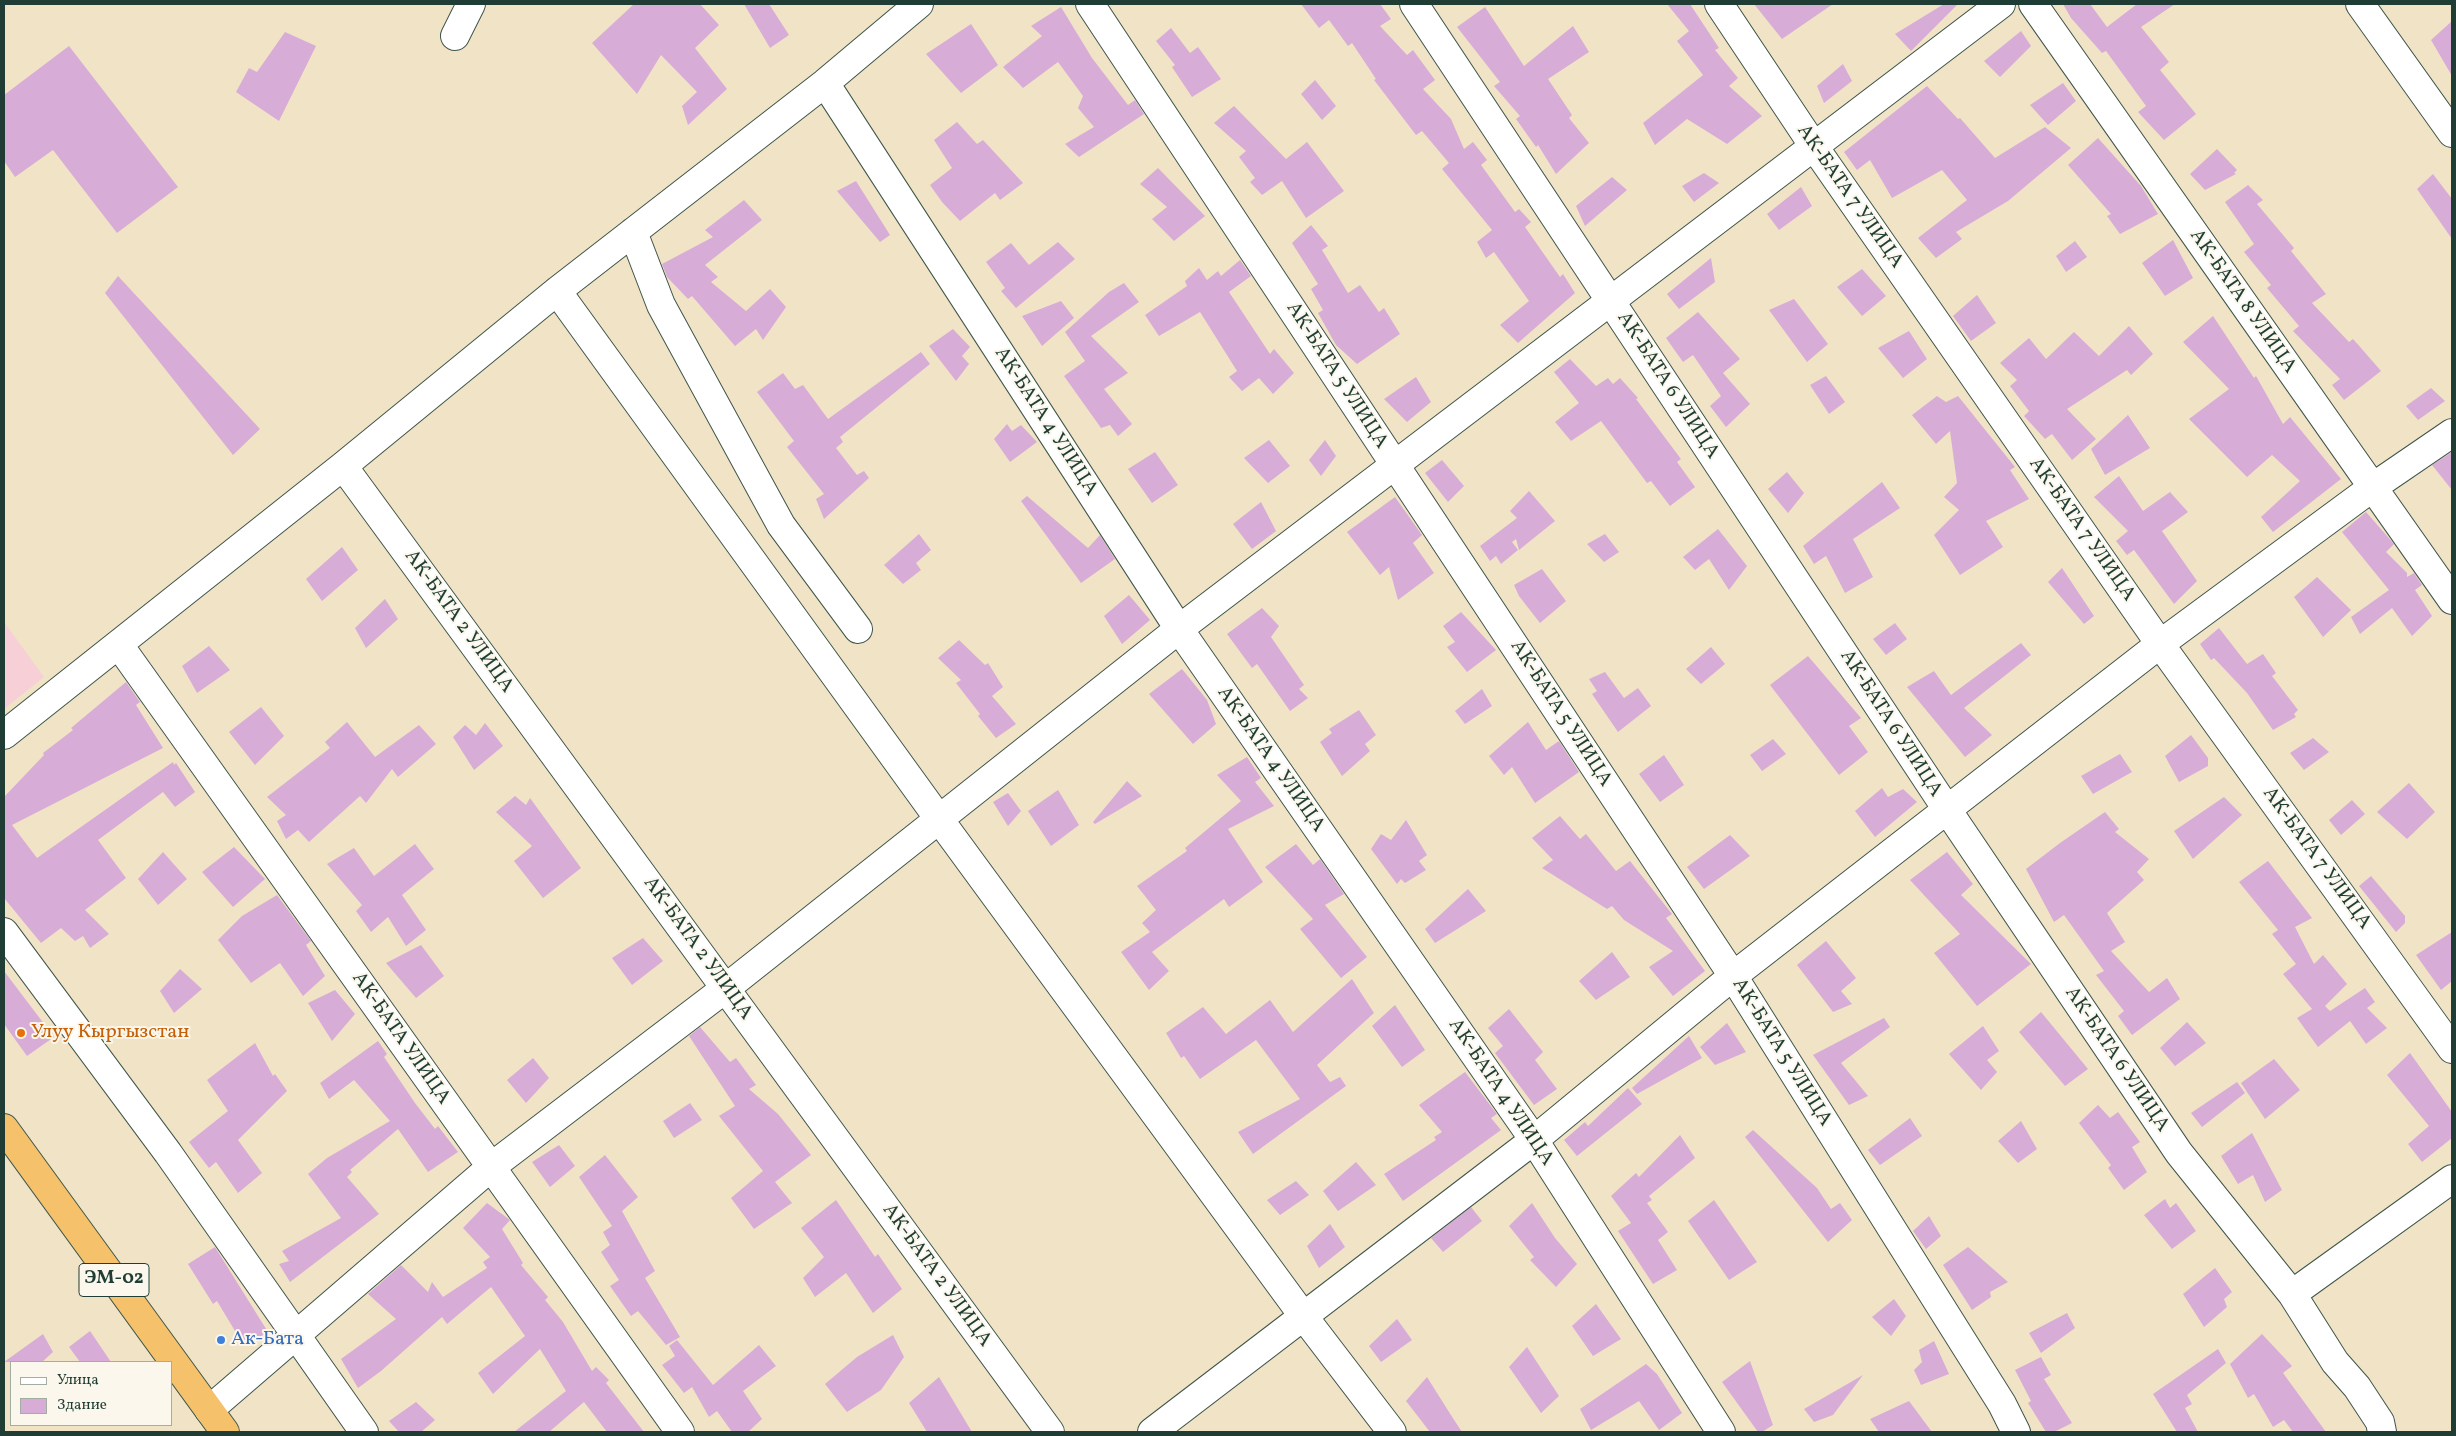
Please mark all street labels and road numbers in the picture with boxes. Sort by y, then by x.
street label: АК-БАТА 7 УЛИЦА [1790,120,1908,274]
street label: АК-БАТА 8 УЛИЦА [2183,225,2301,379]
street label: АК-БАТА 5 УЛИЦА [1280,298,1392,454]
street label: АК-БАТА 6 УЛИЦА [1611,308,1723,464]
street label: АК-БАТА 4 УЛИЦА [988,343,1102,501]
street label: АК-БАТА 7 УЛИЦА [2022,453,2140,607]
street label: АК-БАТА 2 УЛИЦА [398,546,518,698]
street label: АК-БАТА 5 УЛИЦА [1504,636,1616,792]
street label: АК-БАТА 6 УЛИЦА [1834,646,1946,802]
street label: АК-БАТА 4 УЛИЦА [1211,683,1329,837]
street label: АК-БАТА 7 УЛИЦА [2256,783,2376,935]
street label: АК-БАТА 2 УЛИЦА [637,873,757,1025]
street label: АК-БАТА УЛИЦА [345,968,455,1110]
street label: АК-БАТА 5 УЛИЦА [1726,975,1836,1131]
street label: АК-БАТА 6 УЛИЦА [2058,983,2174,1137]
street label: АК-БАТА 4 УЛИЦА [1442,1015,1558,1171]
street label: АК-БАТА 2 УЛИЦА [876,1200,996,1352]
road number: ЭМ-02 [79,1264,149,1296]

